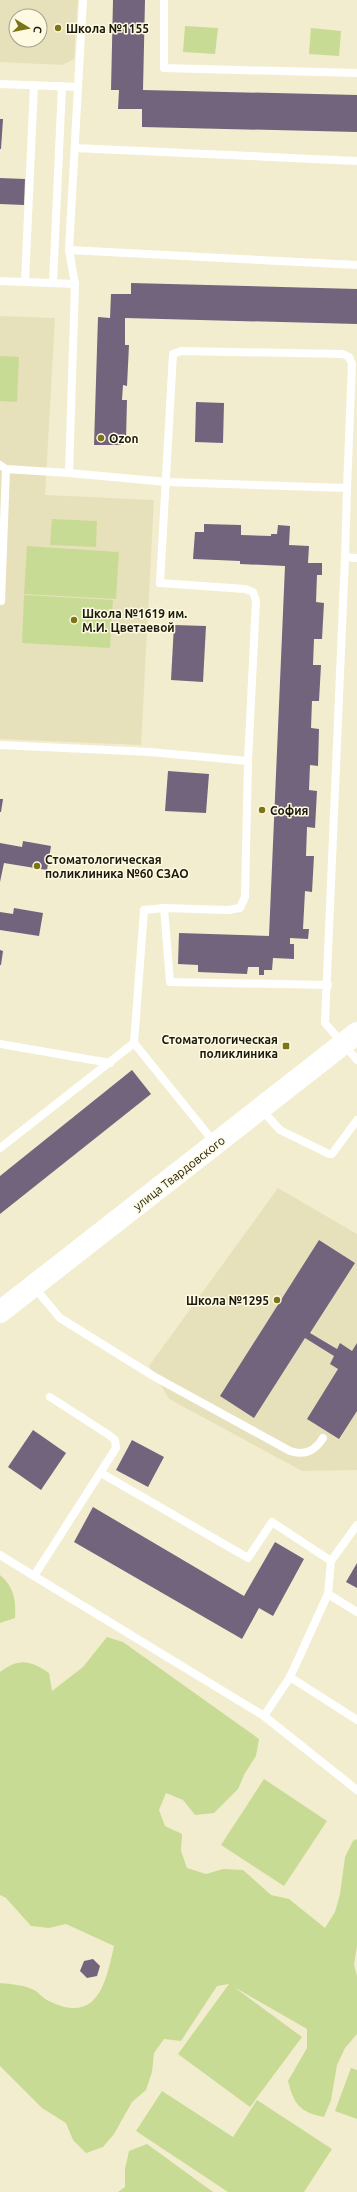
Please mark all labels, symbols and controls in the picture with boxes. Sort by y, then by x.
north arrow [8,8,48,48]
place label: Школа №1155 [66,22,149,35]
marker: Школа №1155 [53,23,63,33]
text: С [31,25,44,34]
place label: Ozon [109,432,138,445]
marker: Ozon [96,433,106,443]
place label: Школа №1619 им. М.И. Цветаевой [82,607,187,634]
marker: Школа №1619 им. М.И. Цветаевой [69,615,79,625]
place label: София [270,804,308,817]
marker: София [257,805,267,815]
place label: Стоматологическая поликлиника №60 СЗАО [45,853,189,880]
marker: Стоматологическая поликлиника №60 СЗАО [32,861,42,871]
place label: Стоматологическая поликлиника [161,1033,278,1060]
marker: Стоматологическая поликлиника [281,1041,291,1051]
street label: улица Твардовского [131,1133,227,1213]
place label: Школа №1295 [186,1294,269,1307]
marker: Школа №1295 [272,1295,282,1305]

